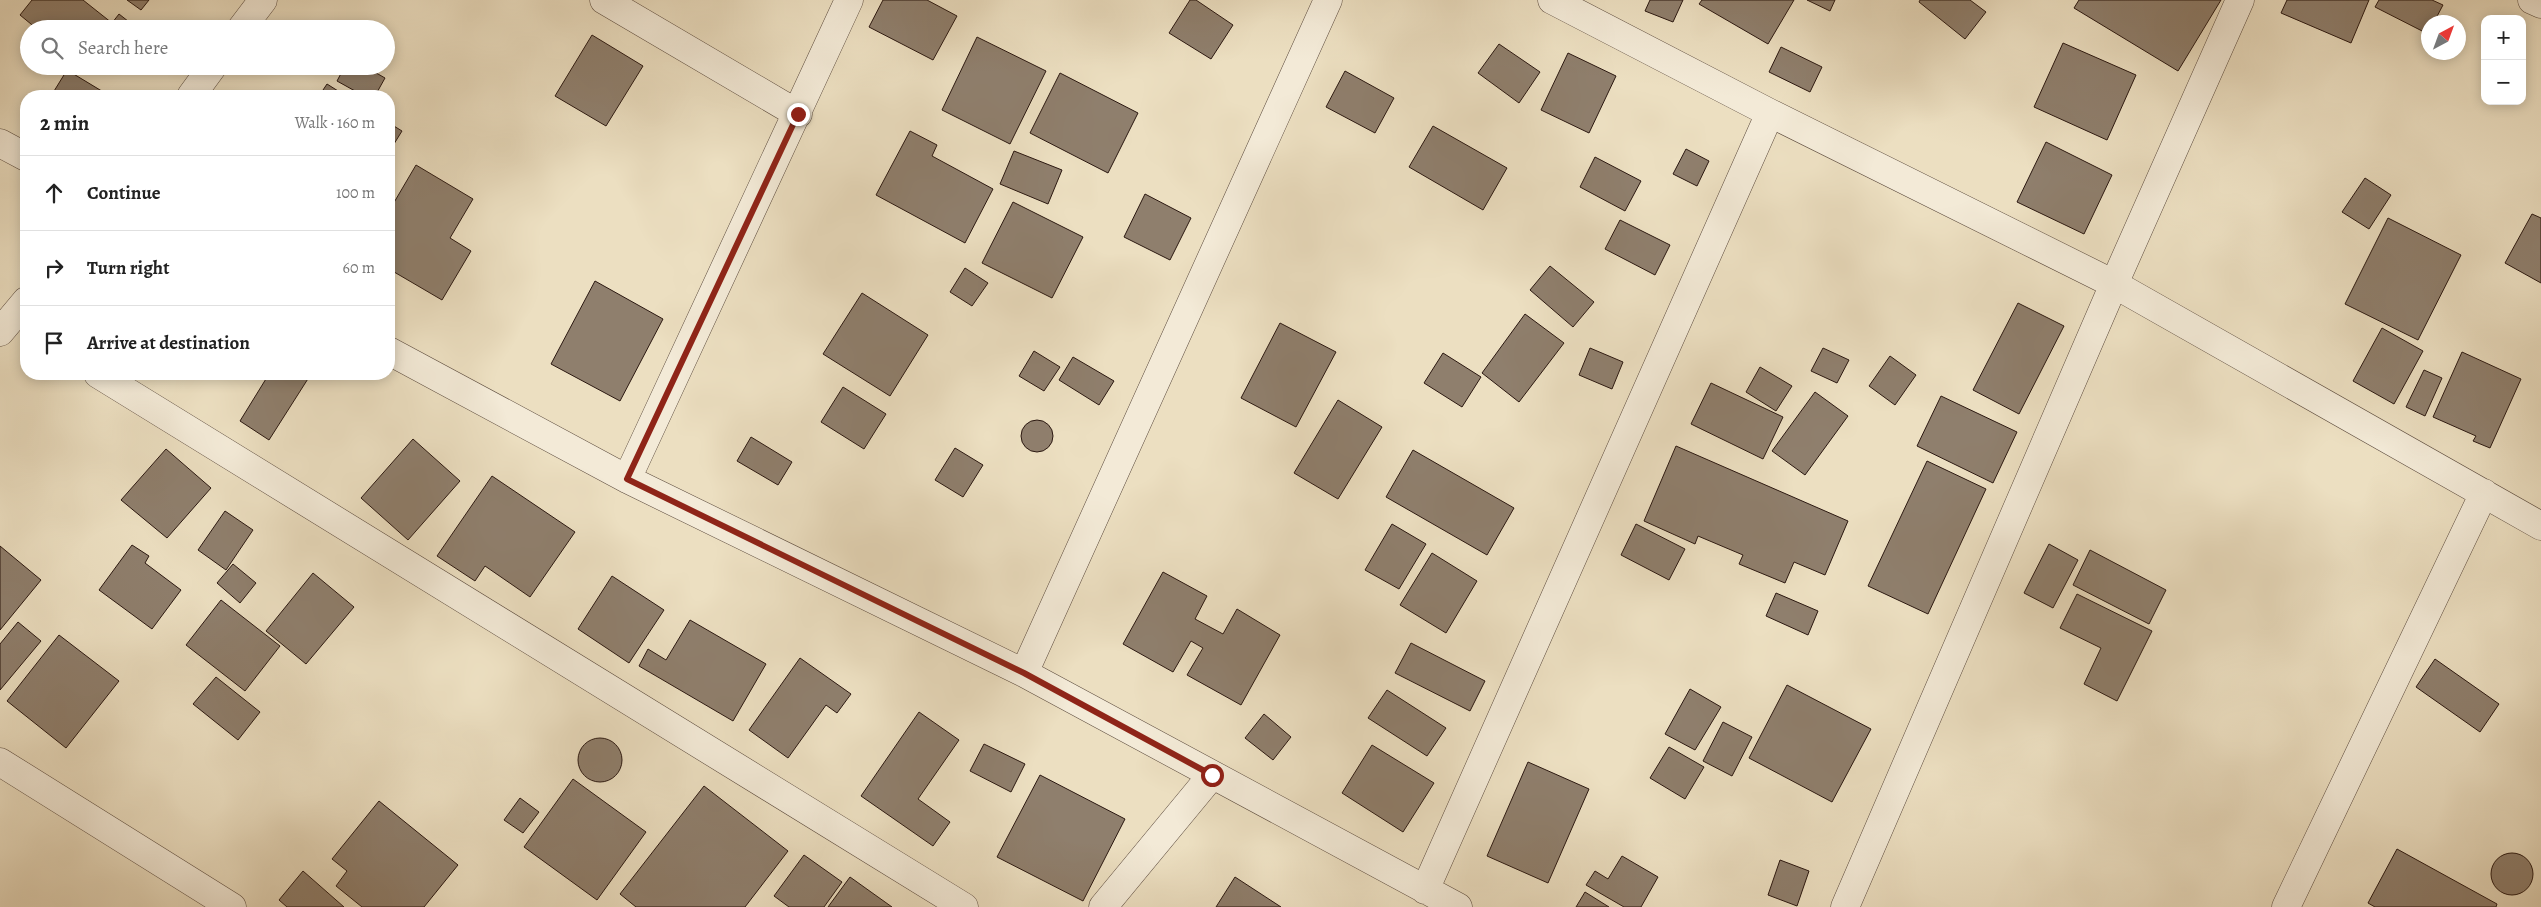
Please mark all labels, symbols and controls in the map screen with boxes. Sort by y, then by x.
north arrow [2421,15,2466,60]
map controls [2481,15,2526,105]
button: + [2481,15,2526,60]
search box [20,20,395,75]
icon: search [38,34,66,62]
text: Search here [78,35,168,61]
button: − [2481,60,2526,105]
route end [787,103,810,126]
text: 2 min [40,109,89,137]
text: Walk · 160 m [295,112,375,134]
icon: ahead [40,179,68,207]
text: Continue [87,180,161,206]
text: 100 m [336,182,375,204]
icon: right [40,254,68,282]
text: Turn right [87,255,169,281]
text: 60 m [343,257,375,279]
icon: arrive [40,329,68,357]
text: Arrive at destination [87,330,250,356]
route start [1201,764,1224,787]

